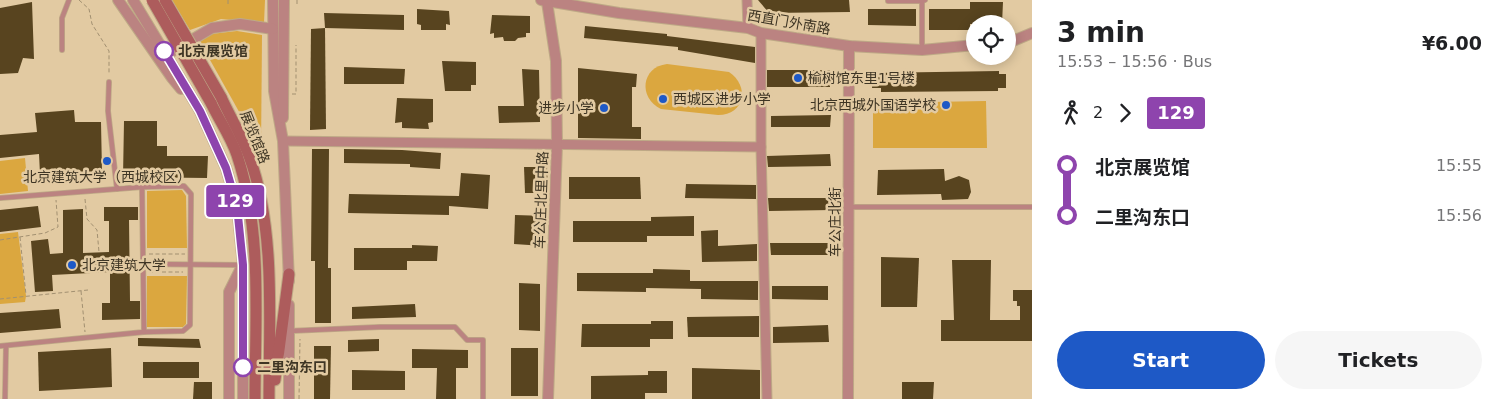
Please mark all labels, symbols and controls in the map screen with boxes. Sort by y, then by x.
street label: 西直门外南路 [746,7,832,37]
map controls [966,15,1016,65]
button: locate [966,15,1016,65]
text: 3 min [1057,16,1145,49]
text: ¥6.00 [1422,32,1482,54]
marker: 北京展览馆 [154,41,174,61]
place label: 北京展览馆 [178,43,248,59]
text: 15:53 – 15:56 · Bus [1057,52,1212,71]
place label: 榆树馆东里1号楼 [808,70,915,86]
marker: 榆树馆东里1号楼 [792,72,804,84]
place label: 西城区进步小学 [673,91,771,107]
marker: 西城区进步小学 [657,93,669,105]
place label: 北京西城外国语学校 [810,97,936,113]
marker: 北京西城外国语学校 [940,99,952,111]
icon: walk [1057,99,1085,127]
icon: forward [1111,99,1139,127]
place label: 进步小学 [538,100,594,116]
marker: 进步小学 [598,102,610,114]
text: 129 [1157,102,1195,123]
text: 2 [1093,103,1103,122]
street label: 展览馆路 [237,108,273,166]
street label: 车公庄北里中路 [531,151,551,249]
marker: 北京建筑大学（西城校区） [101,155,113,167]
text: 北京展览馆 [1095,156,1190,178]
text: 15:55 [1436,156,1482,175]
place label: 北京建筑大学（西城校区） [23,169,191,185]
line badge: 129 [206,185,264,217]
street label: 车公庄北街 [827,187,843,257]
text: 129 [216,190,254,211]
text: 二里沟东口 [1095,206,1190,228]
text: 15:56 [1436,206,1482,225]
place label: 北京建筑大学 [82,257,166,273]
marker: 北京建筑大学 [66,259,78,271]
button: Start [1057,331,1265,389]
button: Tickets [1275,331,1482,389]
marker: 二里沟东口 [233,357,253,377]
place label: 二里沟东口 [257,359,327,375]

